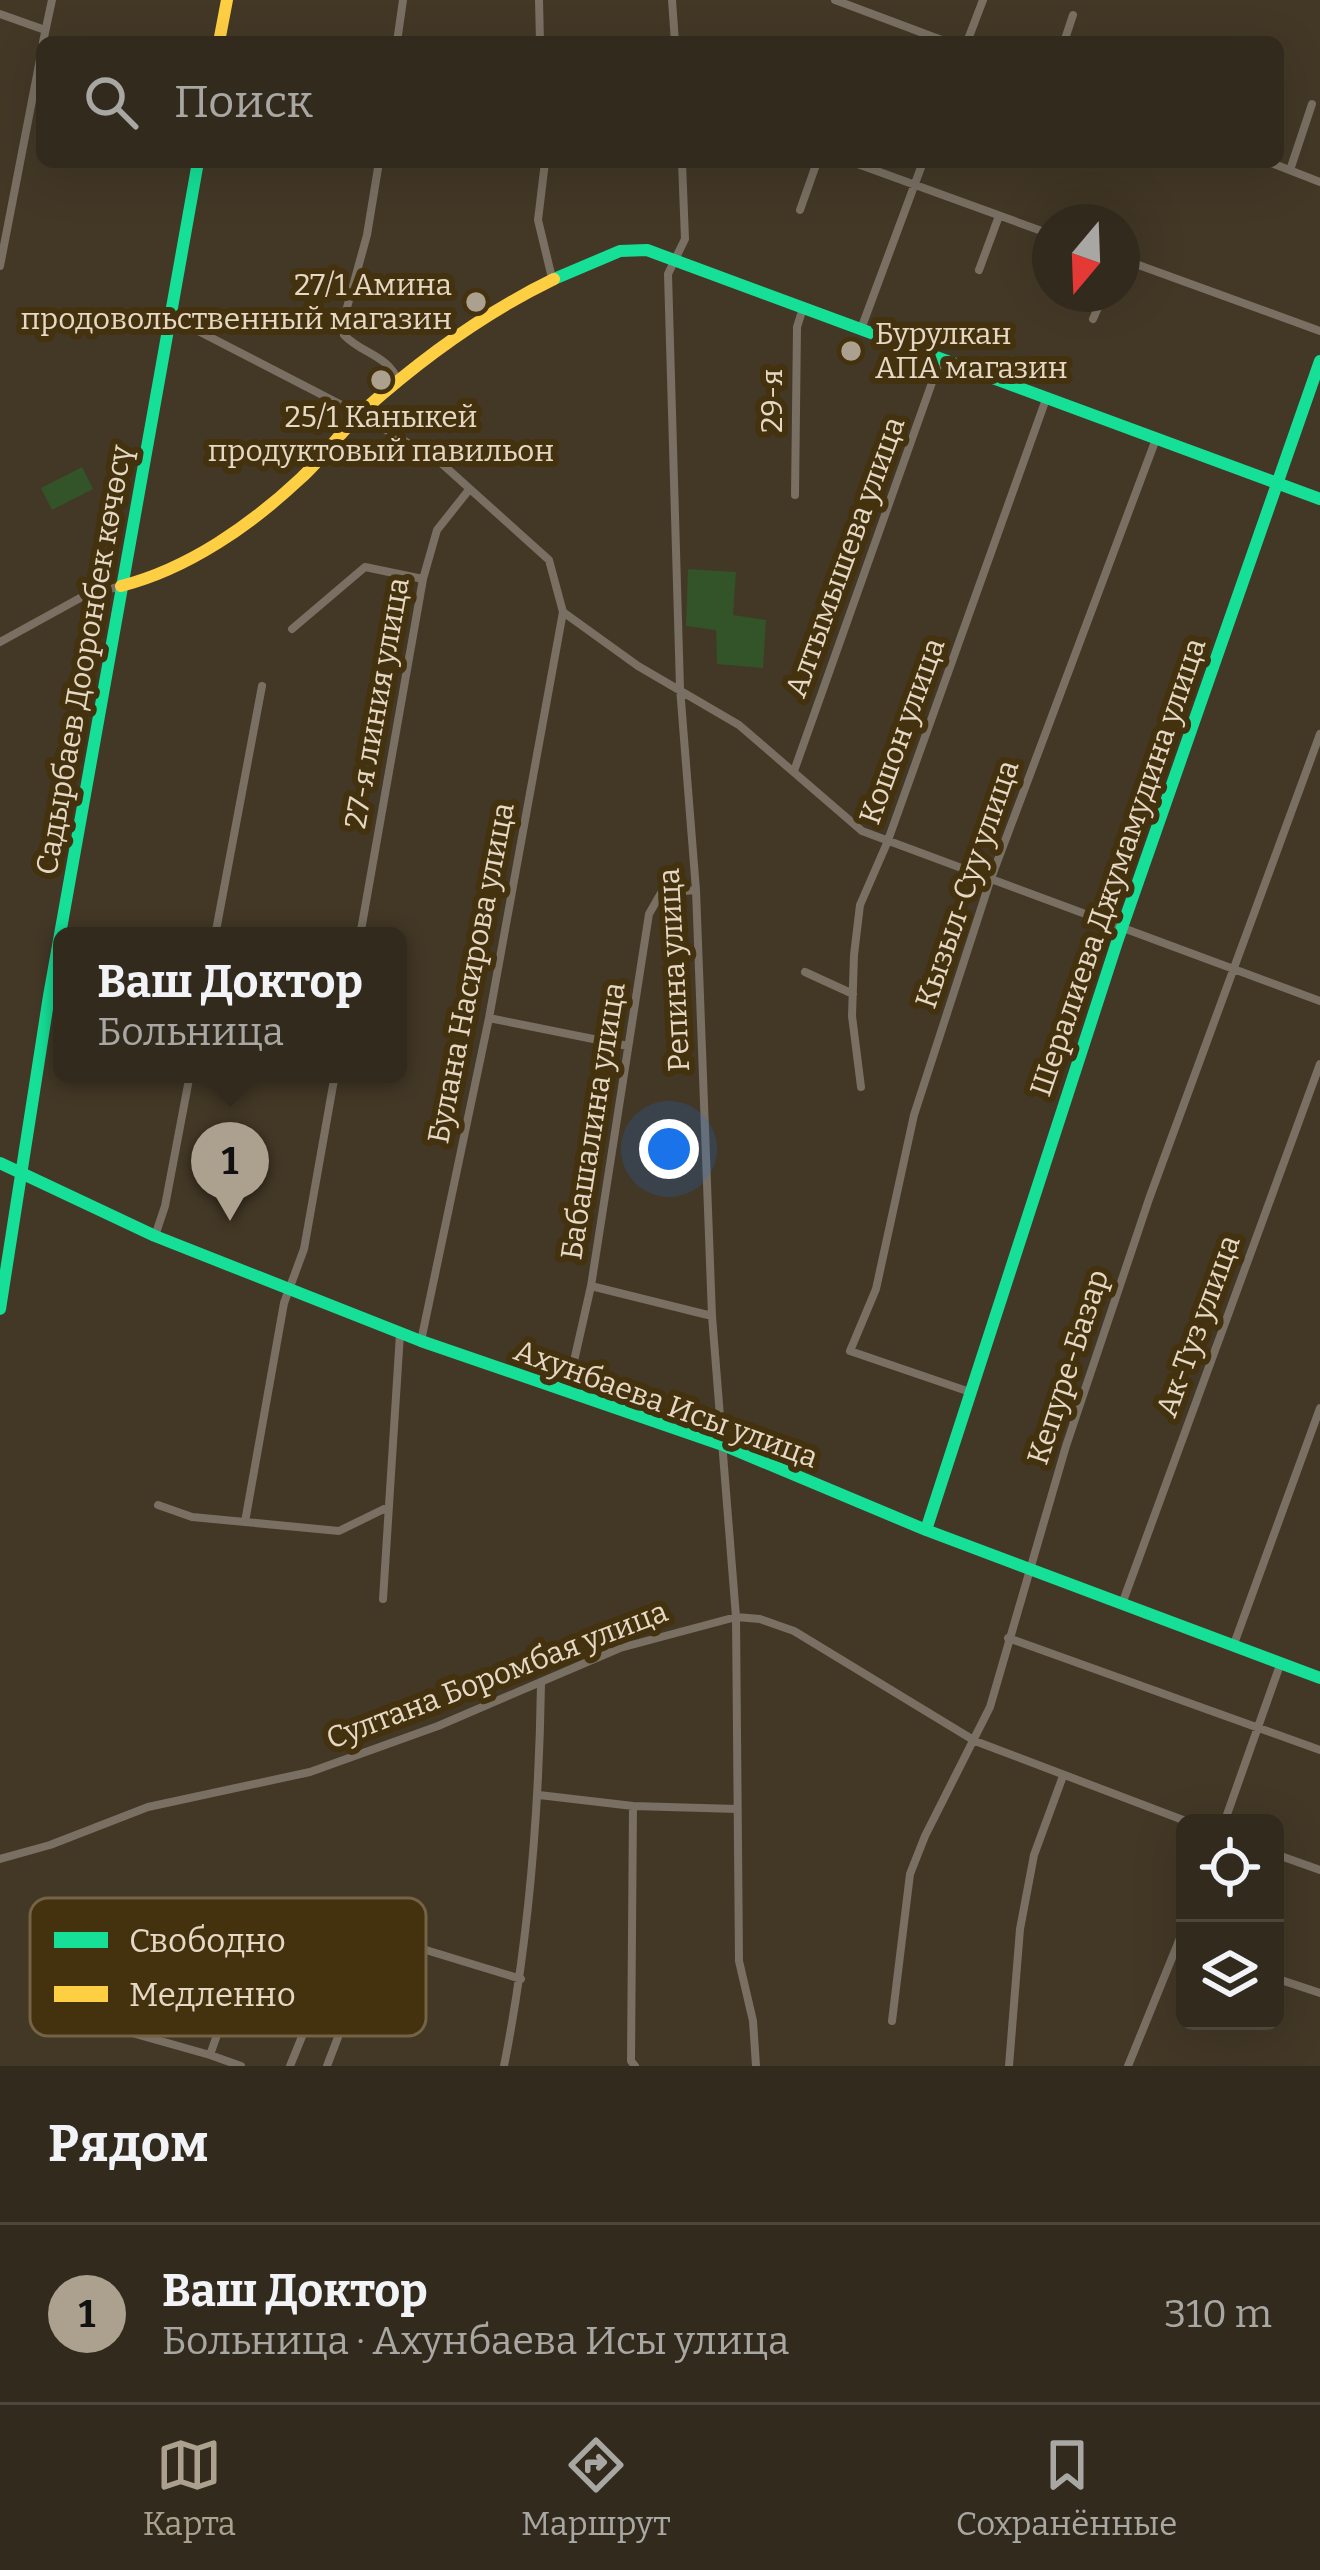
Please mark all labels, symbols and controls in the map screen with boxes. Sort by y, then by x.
search box [36,36,1284,168]
icon: search [78,69,144,135]
text: Поиск [174,75,313,129]
north arrow [1032,204,1140,312]
place label: 27/1 Амина продовольственный магазин [21,267,452,337]
marker: 27/1 Амина продовольственный магазин [463,289,489,315]
place label: Бурулкан АПА магазин [875,316,1068,386]
marker: Бурулкан АПА магазин [838,338,864,364]
marker: 25/1 Каныкей продуктовый павильон [368,367,394,393]
street label: 29-я [754,369,790,433]
place label: 25/1 Каныкей продуктовый павильон [208,399,554,469]
street label: Алтымышева улица [778,412,912,702]
street label: Садырбаев Дооронбек көчөсү [28,442,140,878]
street label: 27-я линия улица [337,575,417,831]
street label: Кошон улица [852,633,952,829]
street label: Шералиева Джумамудина улица [1022,633,1214,1101]
street label: Кызыл-Суу улица [908,755,1026,1013]
street label: Булана Насирова улица [420,799,522,1147]
street label: Репина улица [651,867,697,1073]
popup [53,927,407,1083]
text: Ваш Доктор [97,955,363,1009]
street label: Бабашалина улица [553,980,633,1262]
text: Больница [97,1009,284,1055]
your location [639,1119,699,1179]
pin: 1 [191,1122,269,1221]
street label: Ак-Туз улица [1148,1230,1248,1422]
street label: Кепуре-Базар [1020,1265,1116,1469]
street label: Ахунбаева Исы улица [509,1332,823,1476]
street label: Султана Боромбая улица [321,1593,673,1757]
map controls [1176,1814,1284,2030]
button: locate [1176,1814,1284,1922]
legend [30,1898,426,2036]
text: Свободно [129,1921,286,1961]
button: layers [1176,1922,1284,2030]
text: Медленно [129,1975,296,2015]
text: Рядом [48,2113,208,2175]
text: Ваш Доктор [162,2264,428,2318]
text: 1 [79,2291,95,2337]
text: 310 m [1164,2291,1272,2337]
text: Больница · Ахунбаева Исы улица [162,2318,789,2364]
tab: Карта [143,2432,236,2544]
tab: Маршрут [521,2432,670,2544]
tab: Сохранённые [956,2432,1177,2544]

